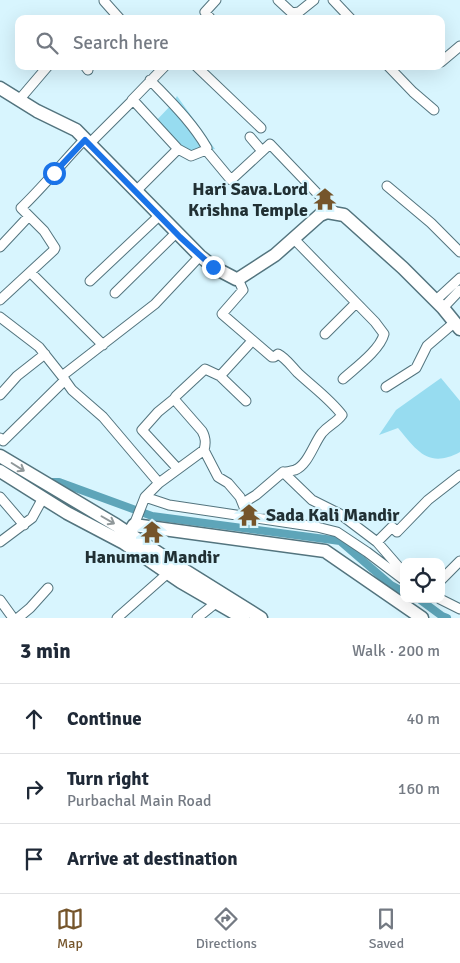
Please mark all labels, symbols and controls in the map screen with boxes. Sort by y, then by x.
search box [15,15,445,70]
icon: search [33,29,61,57]
text: Search here [73,31,169,55]
route start [43,162,66,185]
place label: Hari Sava.Lord Krishna Temple [188,178,308,221]
temple icon: Hari Sava.Lord Krishna Temple [312,186,338,212]
route end [202,256,225,279]
one-way arrow [11,461,25,472]
temple icon: Sada Kali Mandir [236,502,262,528]
place label: Sada Kali Mandir [266,504,400,526]
one-way arrow [101,516,115,526]
temple icon: Hanuman Mandir [139,519,165,545]
place label: Hanuman Mandir [84,546,220,568]
map controls [400,558,445,603]
button: locate [400,558,445,603]
text: 3 min [20,638,71,664]
text: Walk · 200 m [352,641,440,661]
icon: ahead [20,705,48,733]
text: Continue [67,707,142,731]
text: 40 m [406,709,440,729]
text: Turn right [67,767,149,791]
icon: right [20,775,48,803]
text: 160 m [398,779,440,799]
text: Purbachal Main Road [67,791,211,811]
icon: arrive [20,845,48,873]
text: Arrive at destination [67,847,238,871]
tab: Map [56,905,84,952]
tab: Directions [196,905,257,952]
tab: Saved [369,905,404,952]

